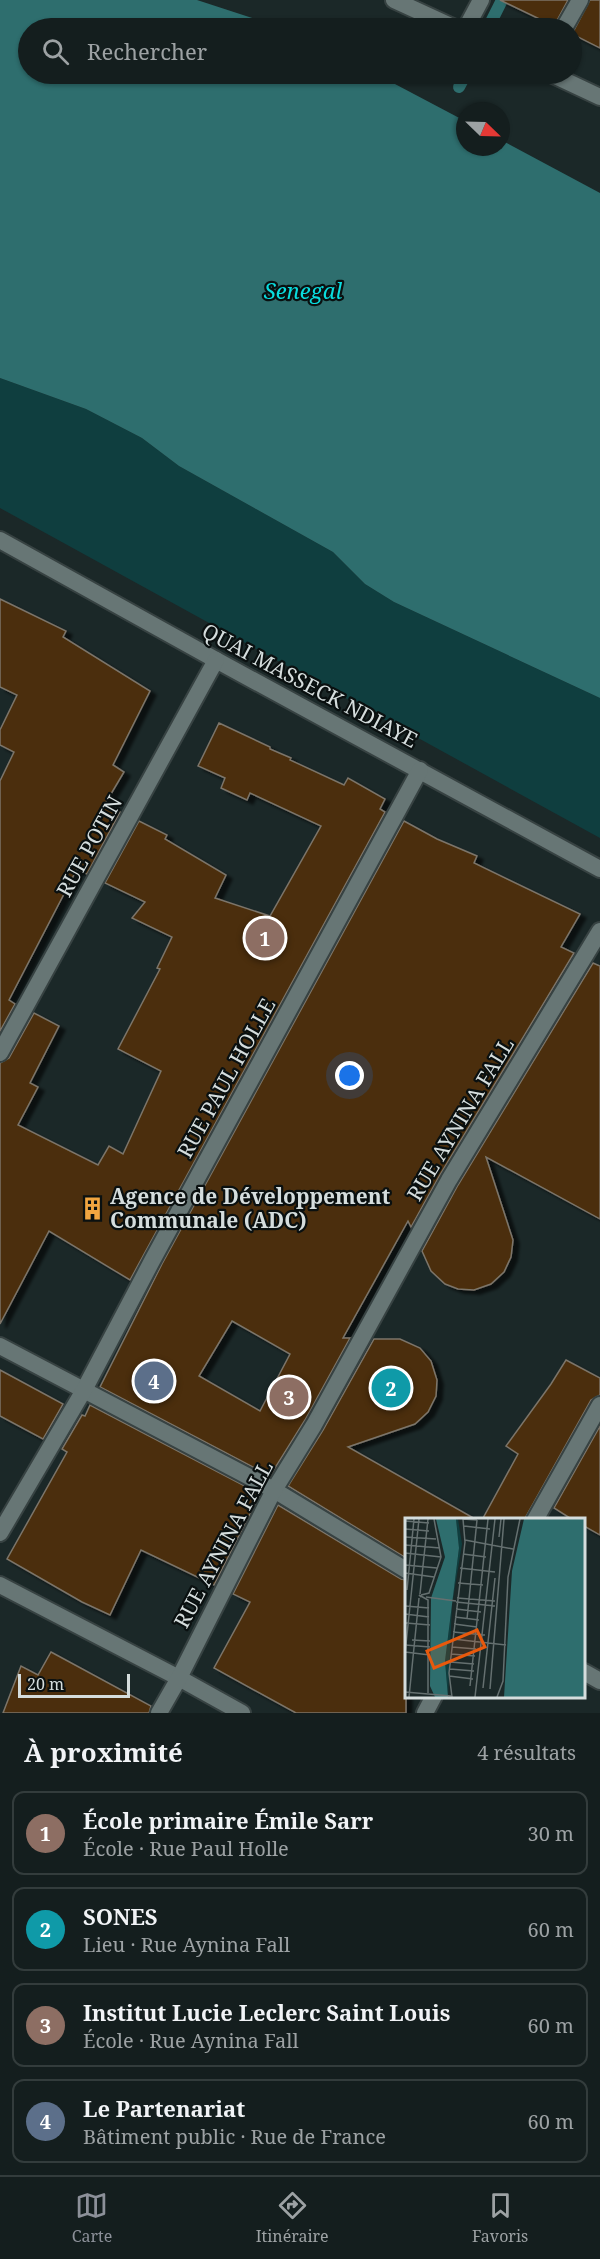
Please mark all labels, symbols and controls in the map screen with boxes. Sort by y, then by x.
search box [18,18,582,84]
icon: search [39,35,72,68]
text: Rechercher [87,36,207,66]
north arrow [456,102,510,156]
water label: Senegal [264,275,343,305]
street label: QUAI MASSECK NDIAYE [197,616,423,754]
street label: RUE POTIN [50,790,128,902]
pin: 1 [246,916,284,960]
street label: RUE PAUL HOLLE [171,993,281,1163]
street label: RUE AYNINA FALL [400,1032,520,1206]
your location [335,1061,364,1090]
place label: Agence de Développement Communale (ADC) [110,1182,391,1234]
building icon: Agence de Développement Communale (ADC) [79,1195,105,1221]
pin: 4 [134,1358,174,1404]
pin: 2 [372,1366,410,1410]
pin: 3 [270,1374,308,1420]
street label: RUE AYNINA FALL [167,1456,279,1632]
inset map [405,1518,585,1698]
scale bar [18,1671,130,1698]
text: 20 m [27,1673,64,1695]
text: À proximité [24,1734,183,1770]
text: 4 résultats [477,1739,576,1766]
text: École primaire Émile Sarr [83,1805,373,1835]
text: 1 [40,1820,51,1847]
text: 30 m [528,1820,574,1847]
text: École · Rue Paul Holle [83,1835,289,1862]
text: SONES [83,1901,158,1931]
text: 2 [40,1916,51,1943]
text: 60 m [528,1916,574,1943]
text: Lieu · Rue Aynina Fall [83,1931,290,1958]
text: Institut Lucie Leclerc Saint Louis [83,1997,450,2027]
text: 3 [40,2012,51,2039]
text: 60 m [528,2012,574,2039]
text: École · Rue Aynina Fall [83,2027,299,2054]
text: Le Partenariat [83,2093,245,2123]
text: 4 [40,2108,51,2135]
text: 60 m [528,2108,574,2135]
text: Bâtiment public · Rue de France [83,2123,386,2150]
tab: Carte [72,2189,112,2247]
tab: Itinéraire [256,2189,329,2247]
tab: Favoris [472,2189,528,2247]

